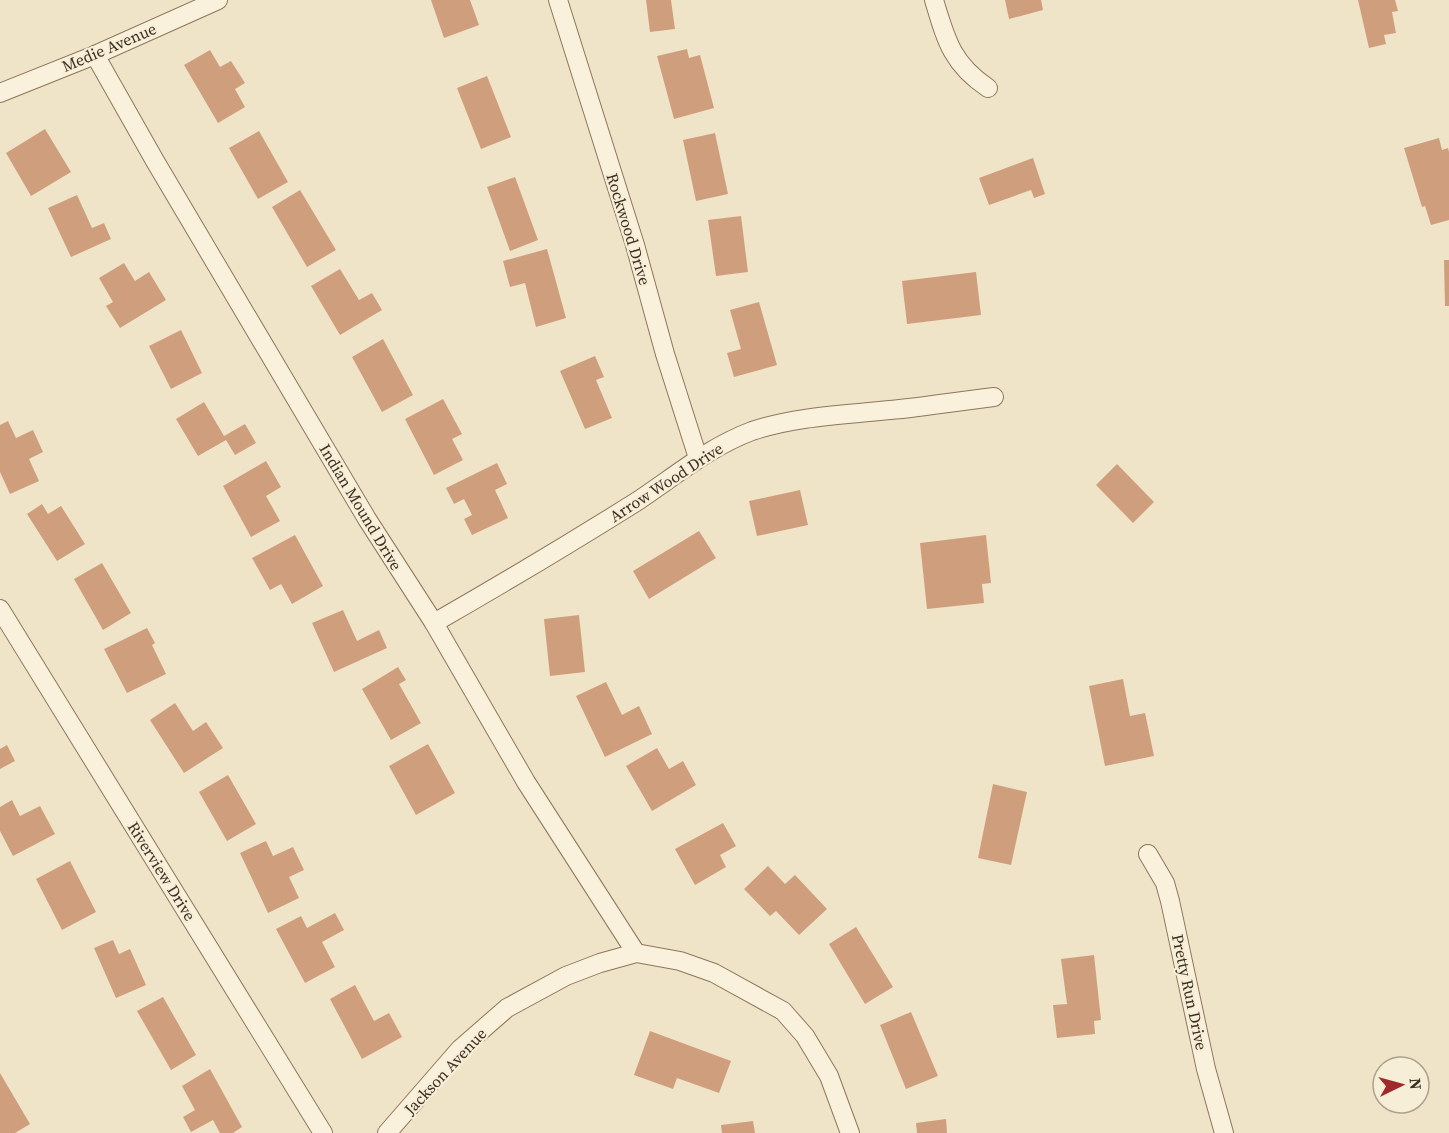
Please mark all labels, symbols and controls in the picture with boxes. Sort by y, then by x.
street label: Medie Avenue [58,17,160,77]
street label: Rockwood Drive [601,170,657,288]
street label: Arrow Wood Drive [605,437,727,527]
street label: Indian Mound Drive [314,440,408,574]
street label: Riverview Drive [123,817,201,925]
street label: Pretty Run Drive [1167,932,1213,1052]
street label: Jackson Avenue [398,1023,491,1120]
north arrow [1371,1055,1431,1115]
text: N [1404,1077,1427,1091]

